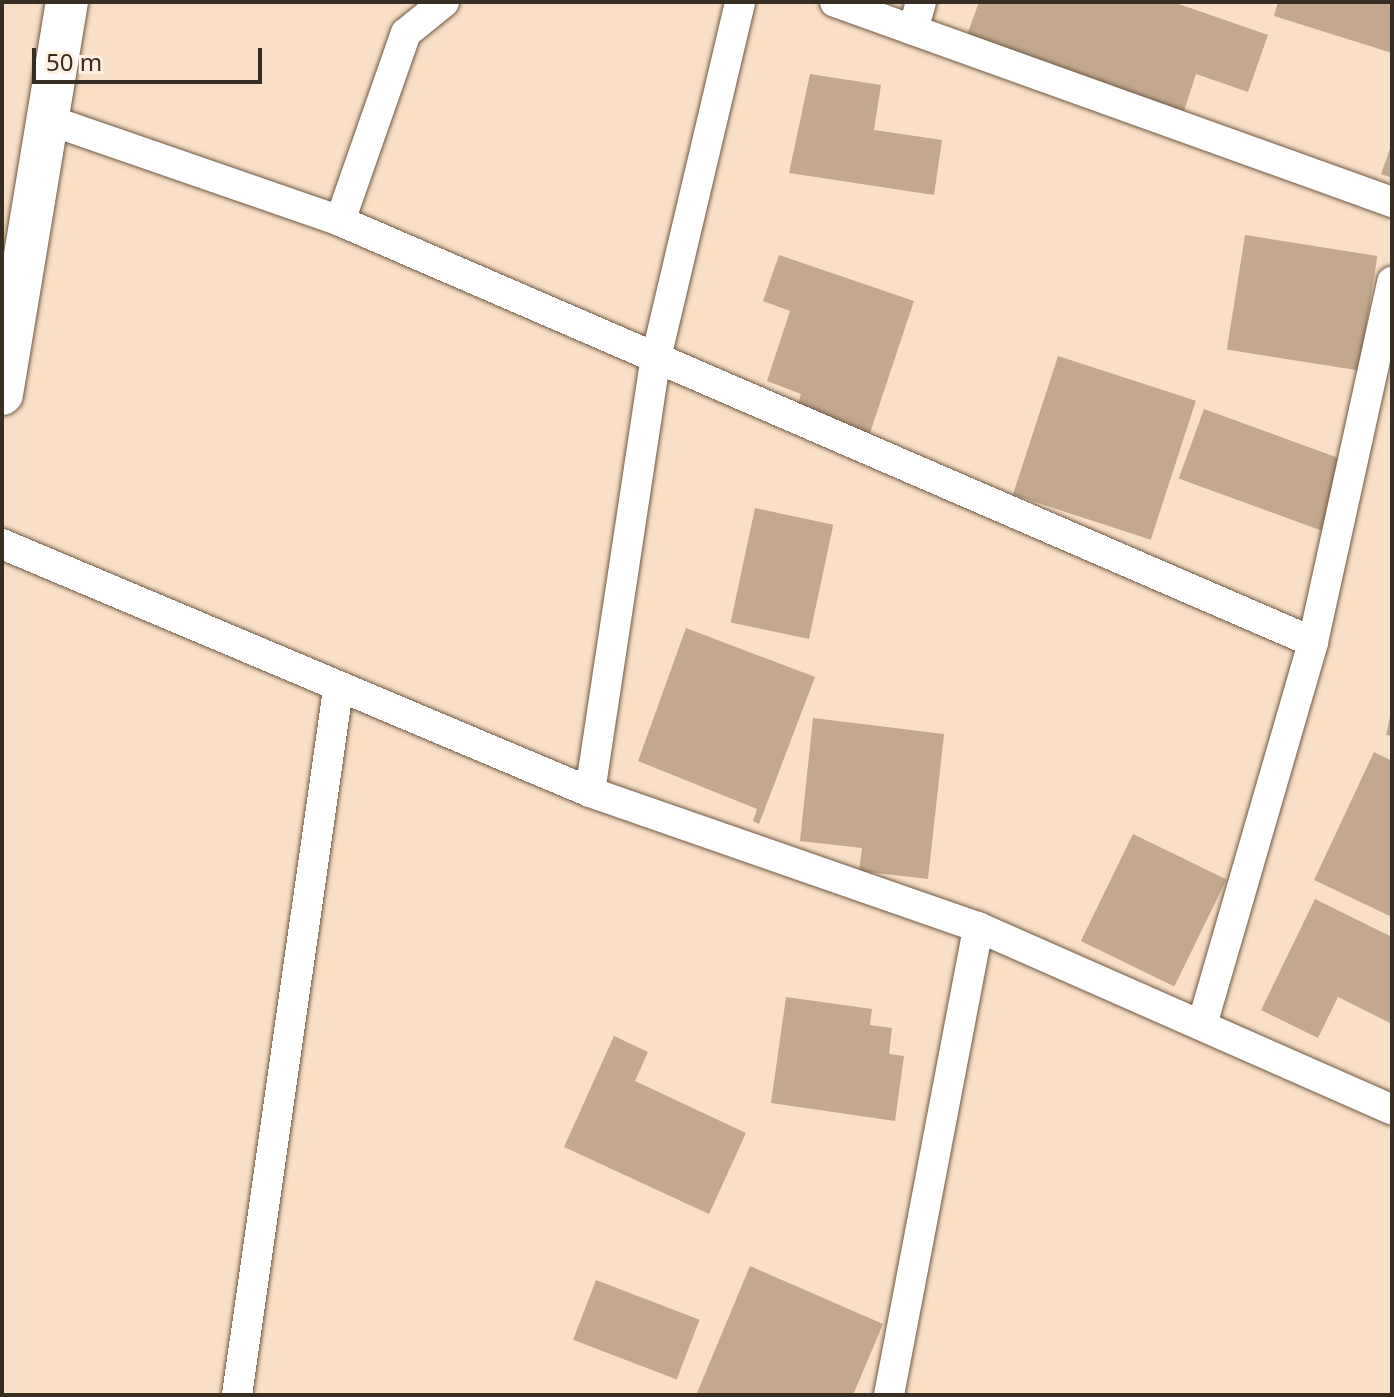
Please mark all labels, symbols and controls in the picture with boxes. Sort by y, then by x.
scale bar [36,32,266,82]
text: 50 m [46,45,102,78]

